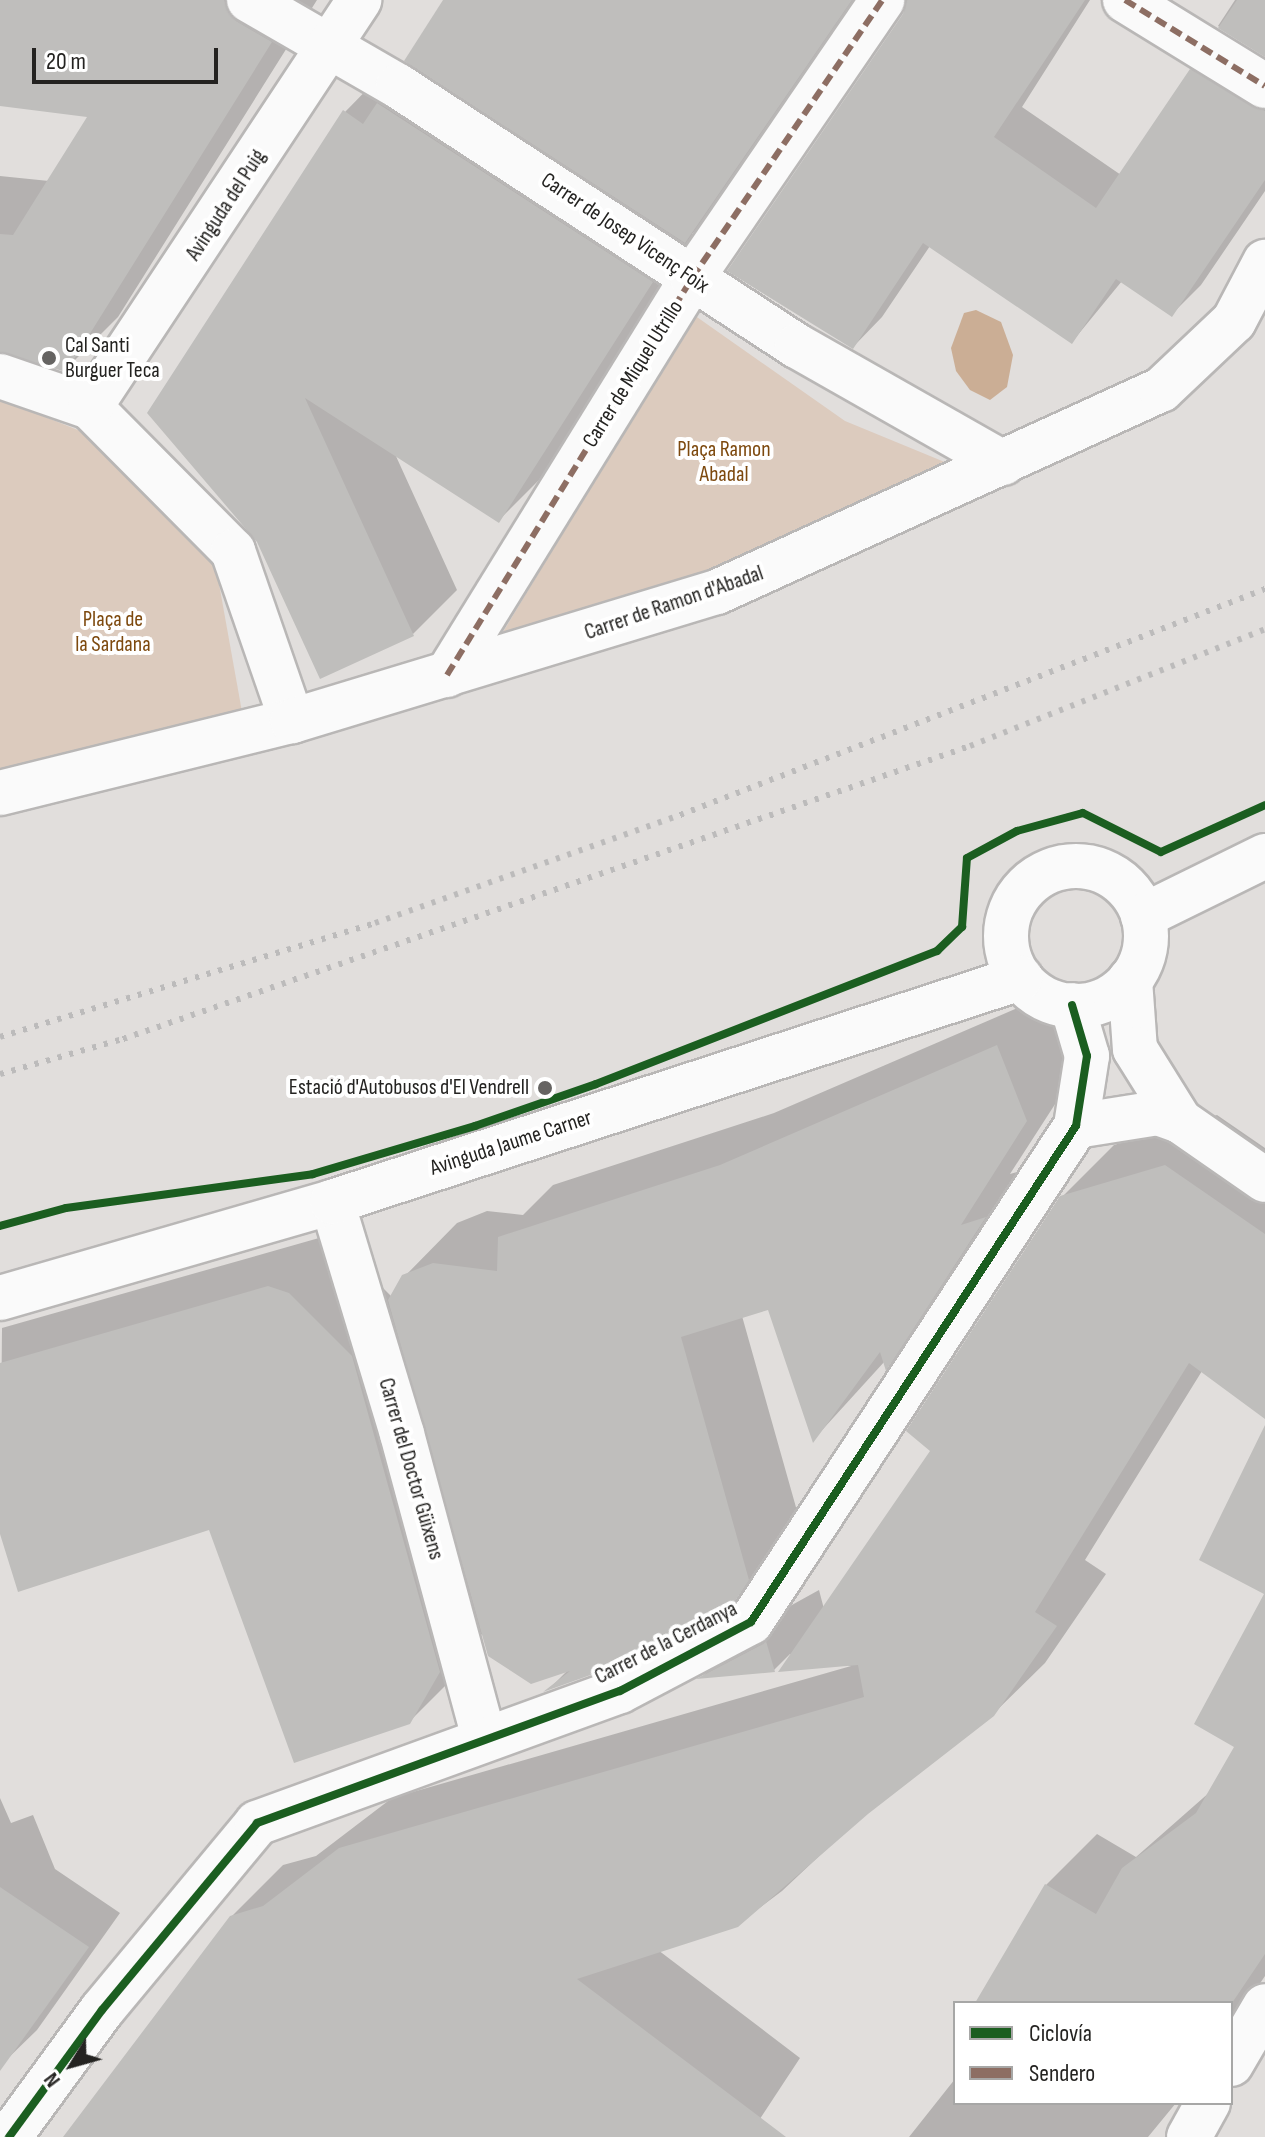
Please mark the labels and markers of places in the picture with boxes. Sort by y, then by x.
place label: Cal Santi Burguer Teca [65,332,160,384]
marker: Cal Santi Burguer Teca [40,349,58,367]
place label: Estació d'Autobusos d'El Vendrell [289,1075,529,1101]
marker: Estació d'Autobusos d'El Vendrell [536,1079,554,1097]

